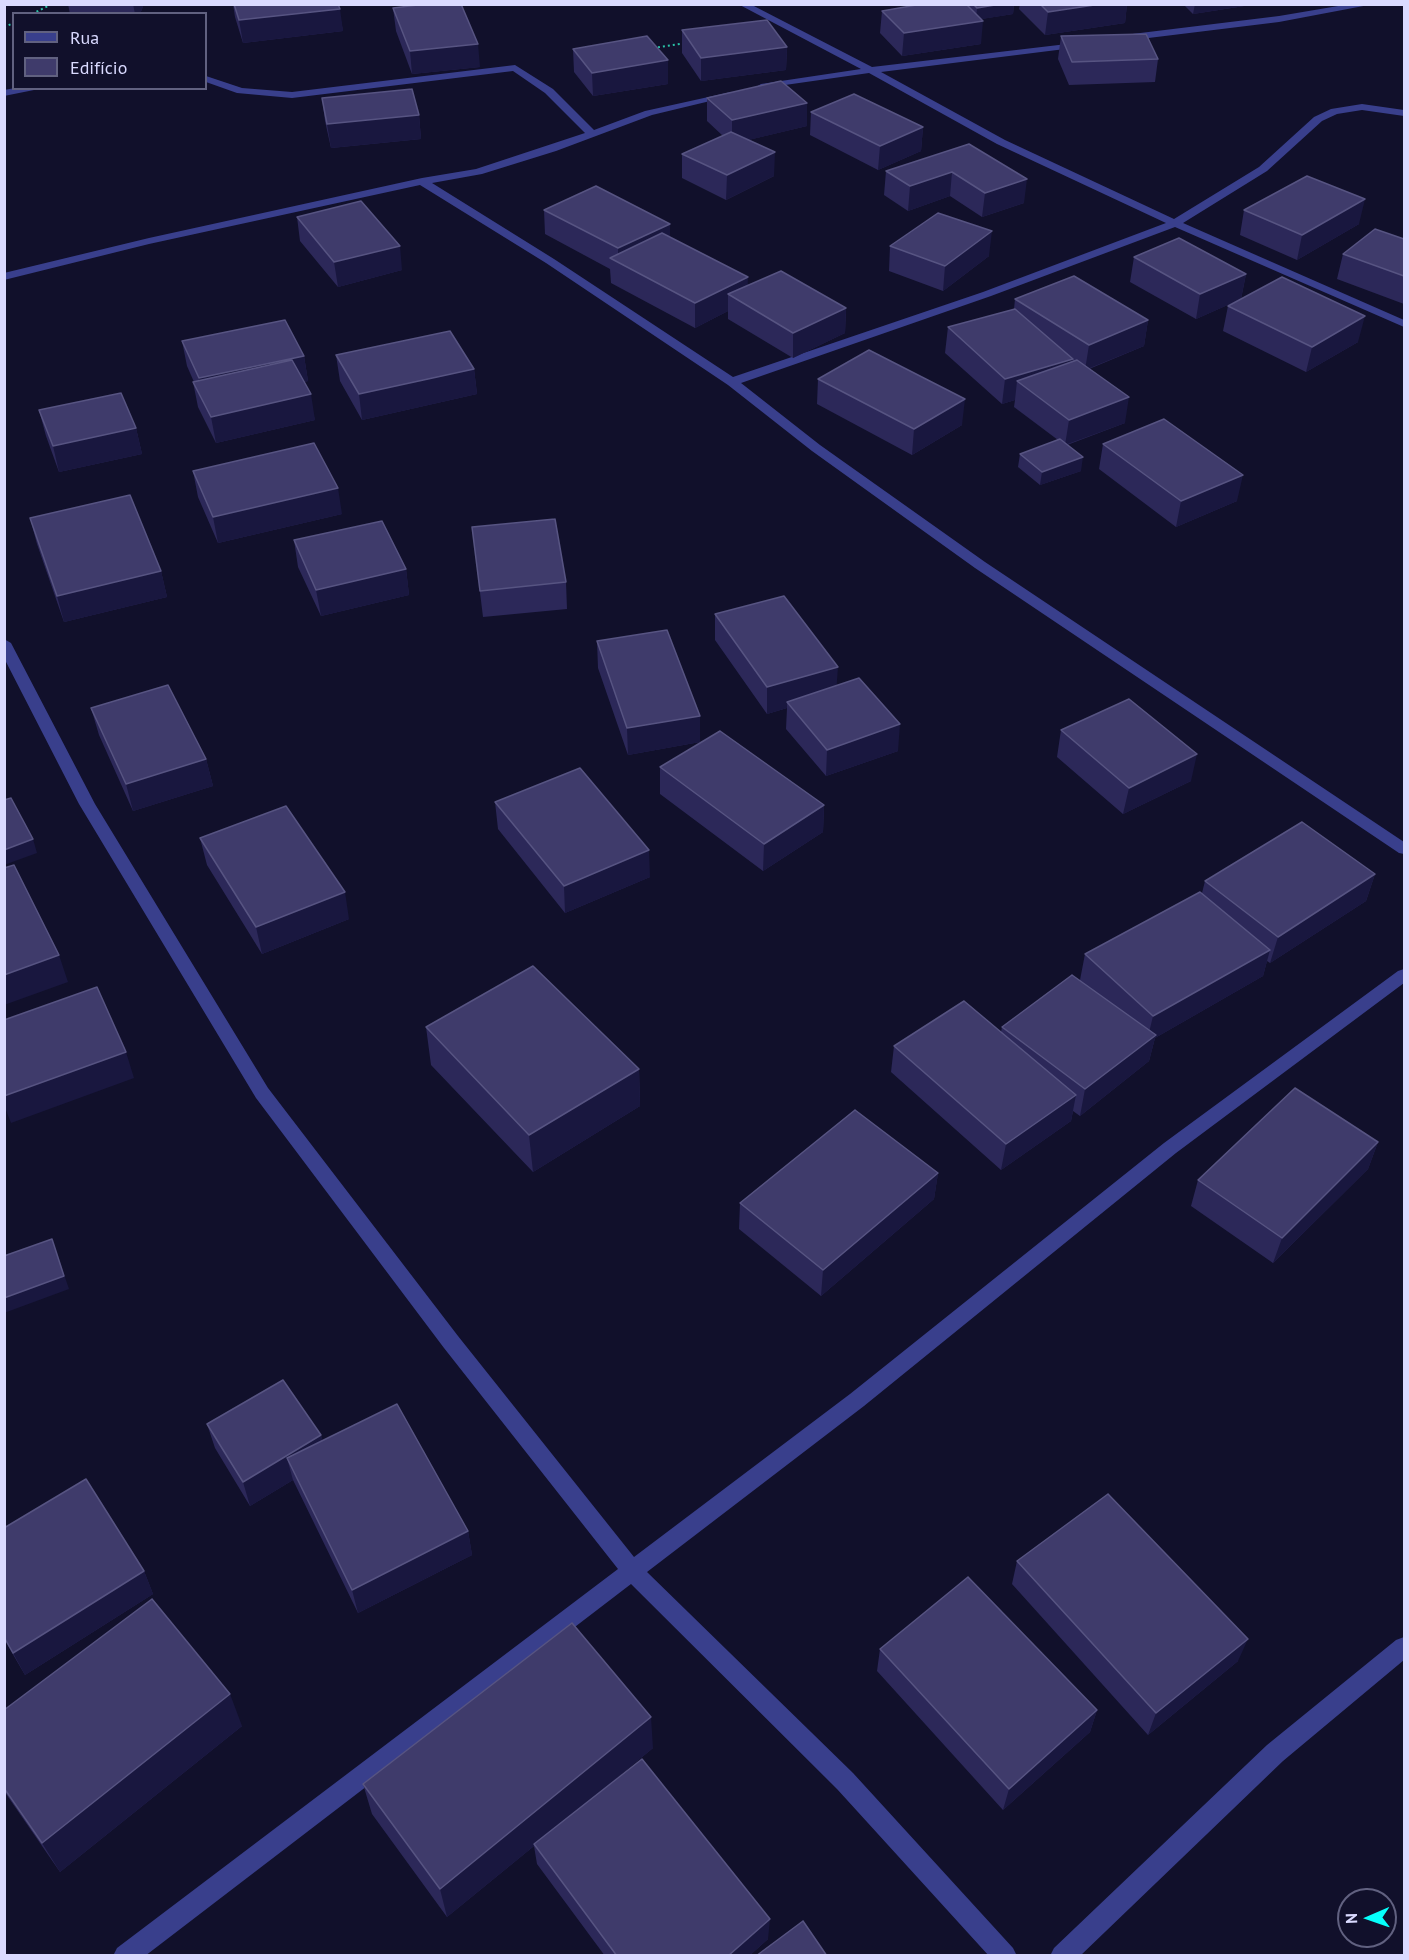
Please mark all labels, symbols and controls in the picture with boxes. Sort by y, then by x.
legend [12,12,207,90]
text: Rua [70,26,99,49]
text: Edifício [70,56,127,79]
north arrow [1337,1888,1397,1948]
text: N [1341,1913,1361,1924]

